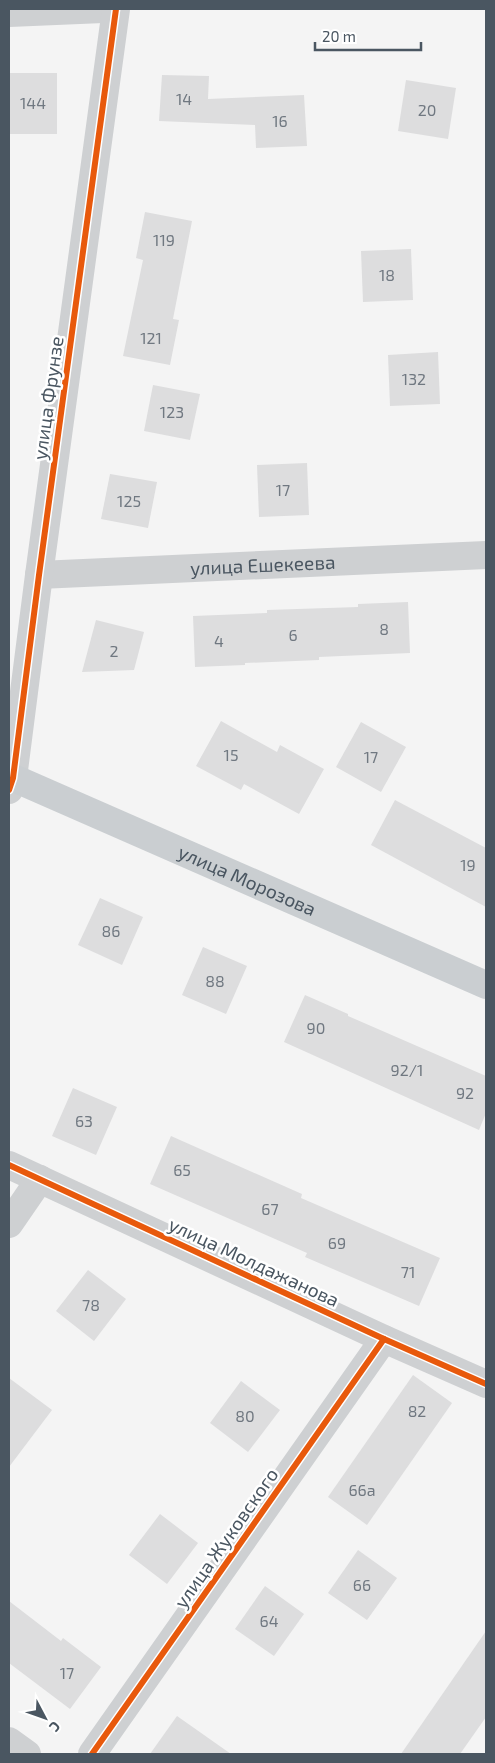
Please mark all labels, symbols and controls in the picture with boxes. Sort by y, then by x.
scale bar [315,20,421,52]
text: 20 m [322,27,356,45]
house number: 14 [176,89,192,108]
house number: 144 [20,93,46,112]
house number: 20 [418,100,436,119]
house number: 16 [272,111,288,130]
house number: 119 [153,230,175,249]
house number: 18 [379,265,395,284]
house number: 121 [140,328,162,347]
street label: улица Фрунзе [27,335,69,461]
house number: 132 [402,369,426,388]
house number: 123 [160,402,184,421]
house number: 17 [276,480,290,499]
house number: 125 [117,491,141,510]
street label: улица Ешекеева [190,550,336,580]
house number: 8 [379,619,389,638]
house number: 6 [288,625,298,644]
house number: 4 [214,631,224,650]
house number: 2 [110,641,119,660]
house number: 15 [224,745,238,764]
house number: 17 [364,747,378,766]
street label: улица Морозова [175,840,320,920]
house number: 19 [460,855,476,874]
house number: 86 [102,921,120,940]
house number: 88 [205,971,225,990]
house number: 90 [307,1018,325,1037]
house number: 92/1 [391,1060,423,1079]
house number: 92 [456,1083,474,1102]
house number: 63 [75,1111,93,1130]
house number: 65 [173,1160,191,1179]
house number: 67 [261,1199,279,1218]
street label: улица Молдажанова [165,1212,343,1312]
house number: 69 [328,1233,346,1252]
house number: 71 [401,1262,415,1281]
house number: 78 [82,1295,100,1314]
house number: 82 [408,1401,426,1420]
house number: 80 [235,1406,255,1425]
street label: улица Жуковского [169,1463,283,1613]
house number: 66а [348,1480,376,1499]
house number: 66 [353,1575,371,1594]
house number: 64 [260,1611,279,1630]
house number: 17 [60,1663,74,1682]
north arrow [20,1693,70,1743]
text: С [46,1718,64,1736]

